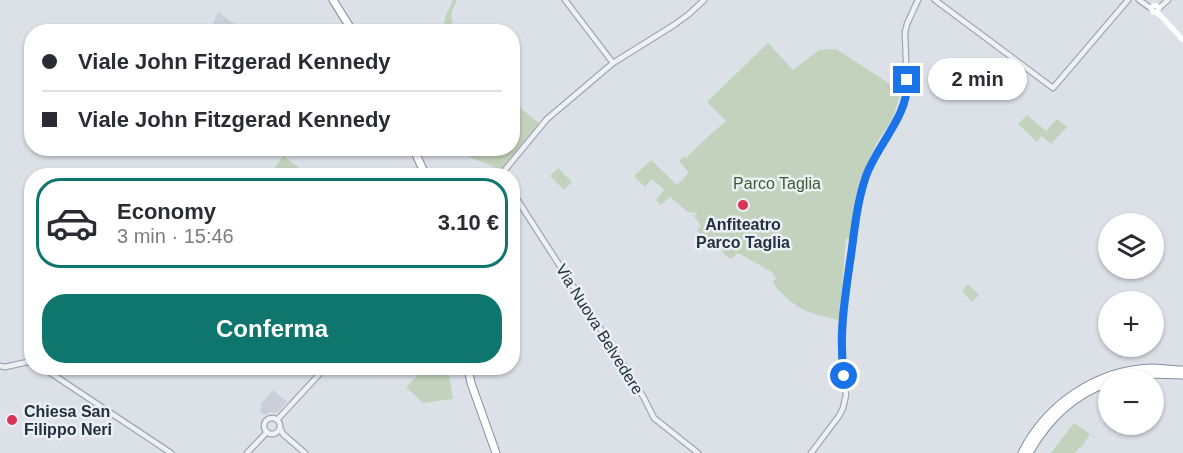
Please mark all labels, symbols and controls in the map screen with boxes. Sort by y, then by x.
text: Viale John Fitzgerad Kennedy [78,49,391,74]
callout: 2 min [928,59,1027,101]
route end [893,66,920,93]
text: 2 min [951,68,1004,90]
text: Viale John Fitzgerad Kennedy [78,107,391,132]
park label: Parco Taglia [733,175,821,192]
icon: car [45,196,99,250]
marker: Anfiteatro Parco Taglia [736,198,750,212]
text: Economy [117,199,216,224]
text: 3.10 € [438,210,499,235]
map controls [1098,213,1164,435]
button: layers [1098,213,1164,279]
place label: Anfiteatro Parco Taglia [696,216,790,251]
text: 3 min · 15:46 [117,225,234,247]
street label: Via Nuova Belvedere [553,261,647,397]
button: + [1098,291,1164,357]
button: Conferma [42,294,502,363]
route start [830,362,857,389]
button: − [1098,369,1164,435]
place label: Chiesa San Filippo Neri [24,403,112,438]
marker: Chiesa San Filippo Neri [5,413,19,427]

